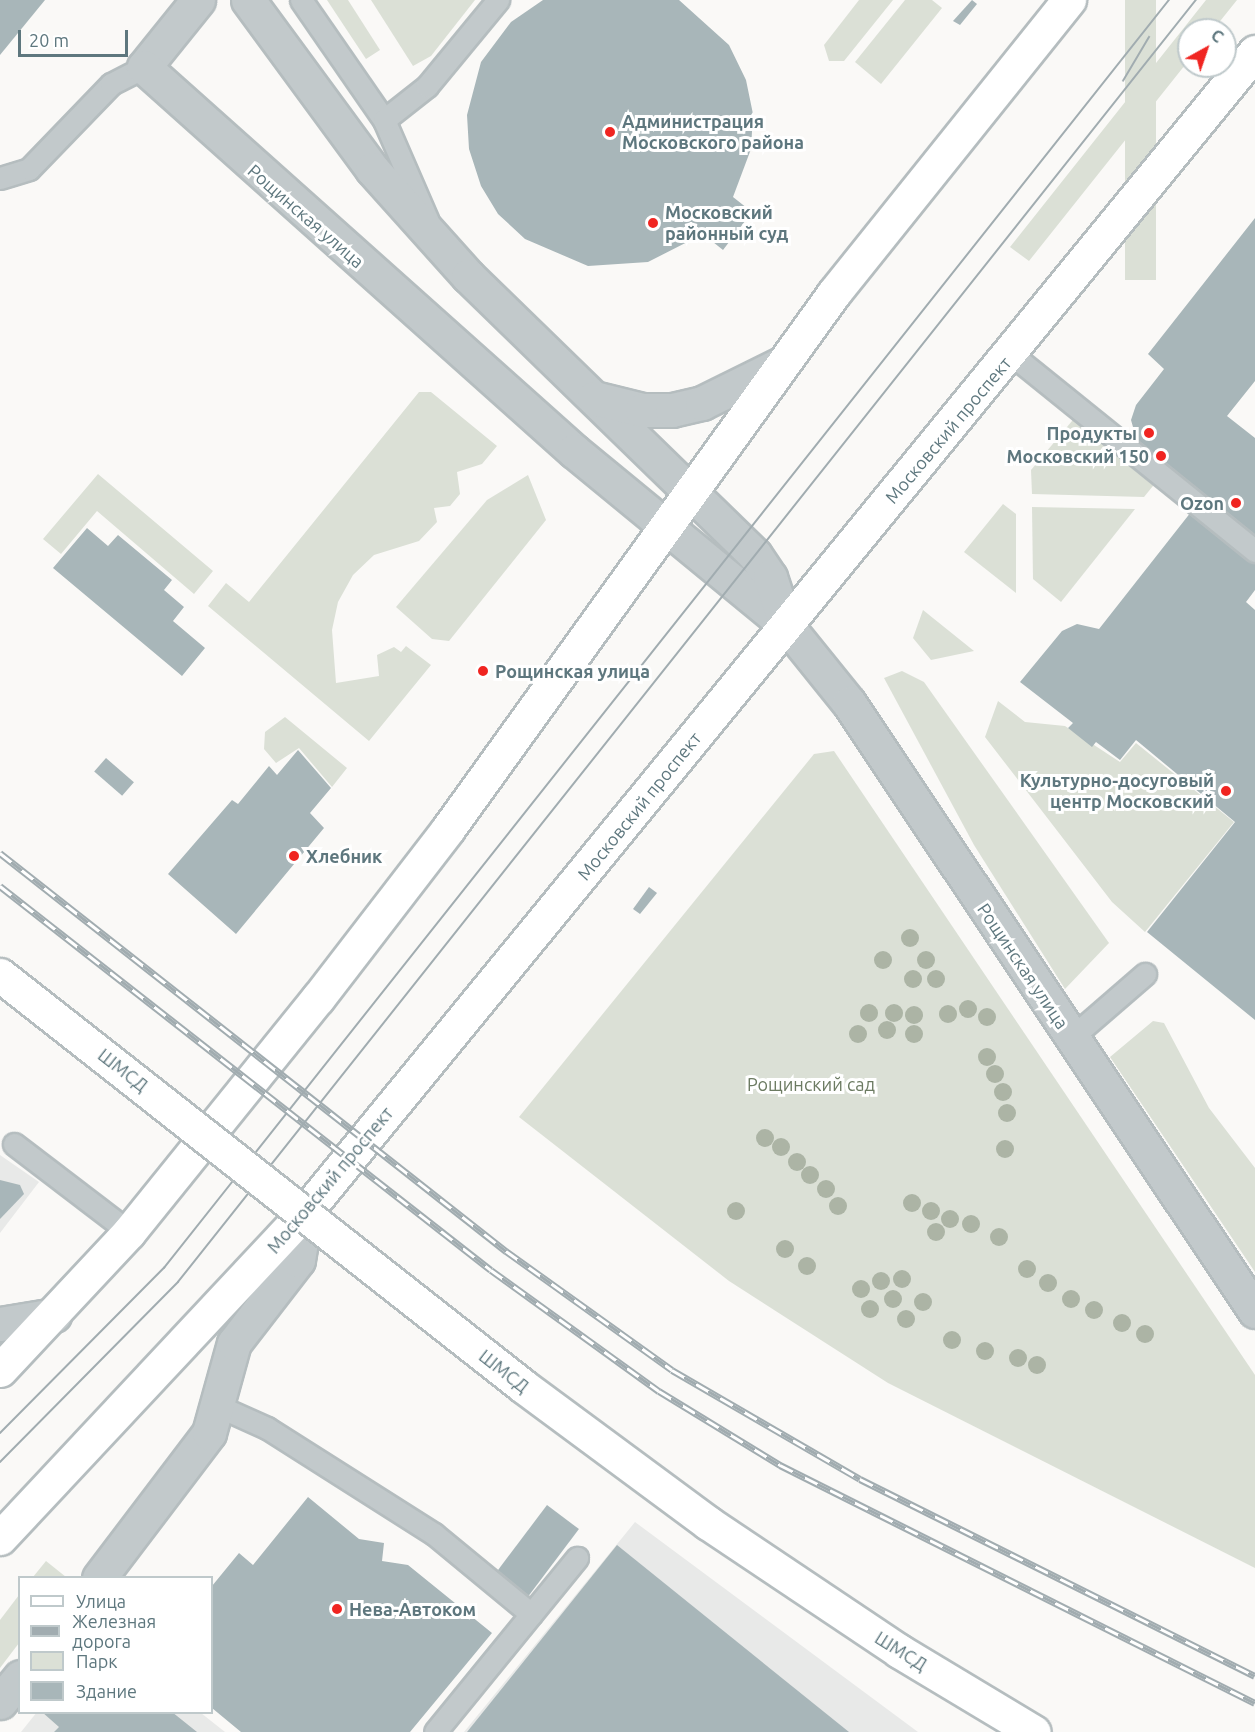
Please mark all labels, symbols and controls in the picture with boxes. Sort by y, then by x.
scale bar [21,18,130,56]
north arrow [1177,18,1237,78]
text: С [1208,26,1227,46]
text: 20 m [29,30,69,50]
place label: Администрация Московского района [622,111,804,154]
marker: Администрация Московского района [603,125,617,139]
street label: Рощинская улица [243,160,369,272]
place label: Московский районный суд [665,202,788,244]
marker: Московский районный суд [646,216,660,230]
street label: Московский проспект [880,352,1016,508]
place label: Продукты [1047,422,1137,444]
marker: Продукты [1142,426,1156,440]
place label: Московский 150 [1006,445,1149,467]
marker: Московский 150 [1154,449,1168,463]
place label: Ozon [1180,492,1224,514]
marker: Ozon [1229,496,1243,510]
place label: Рощинская улица [495,660,650,682]
marker: Рощинская улица [476,664,490,678]
street label: Московский проспект [573,728,705,884]
place label: Культурно-досуговый центр Московский [1020,770,1214,812]
marker: Культурно-досуговый центр Московский [1219,784,1233,798]
place label: Хлебник [306,845,382,867]
marker: Хлебник [287,849,301,863]
street label: Рощинская улица [973,899,1073,1033]
street label: ШМСД [94,1044,152,1096]
park label: Рощинский сад [747,1073,875,1095]
street label: Московский проспект [262,1102,398,1258]
street label: ШМСД [475,1345,533,1397]
legend [18,1576,213,1714]
text: Улица [76,1591,126,1611]
place label: Нева-Автоком [349,1598,476,1620]
marker: Нева-Автоком [330,1602,344,1616]
text: Железная дорога [72,1611,156,1651]
street label: ШМСД [871,1627,931,1675]
text: Парк [76,1651,117,1671]
text: Здание [76,1681,137,1701]

